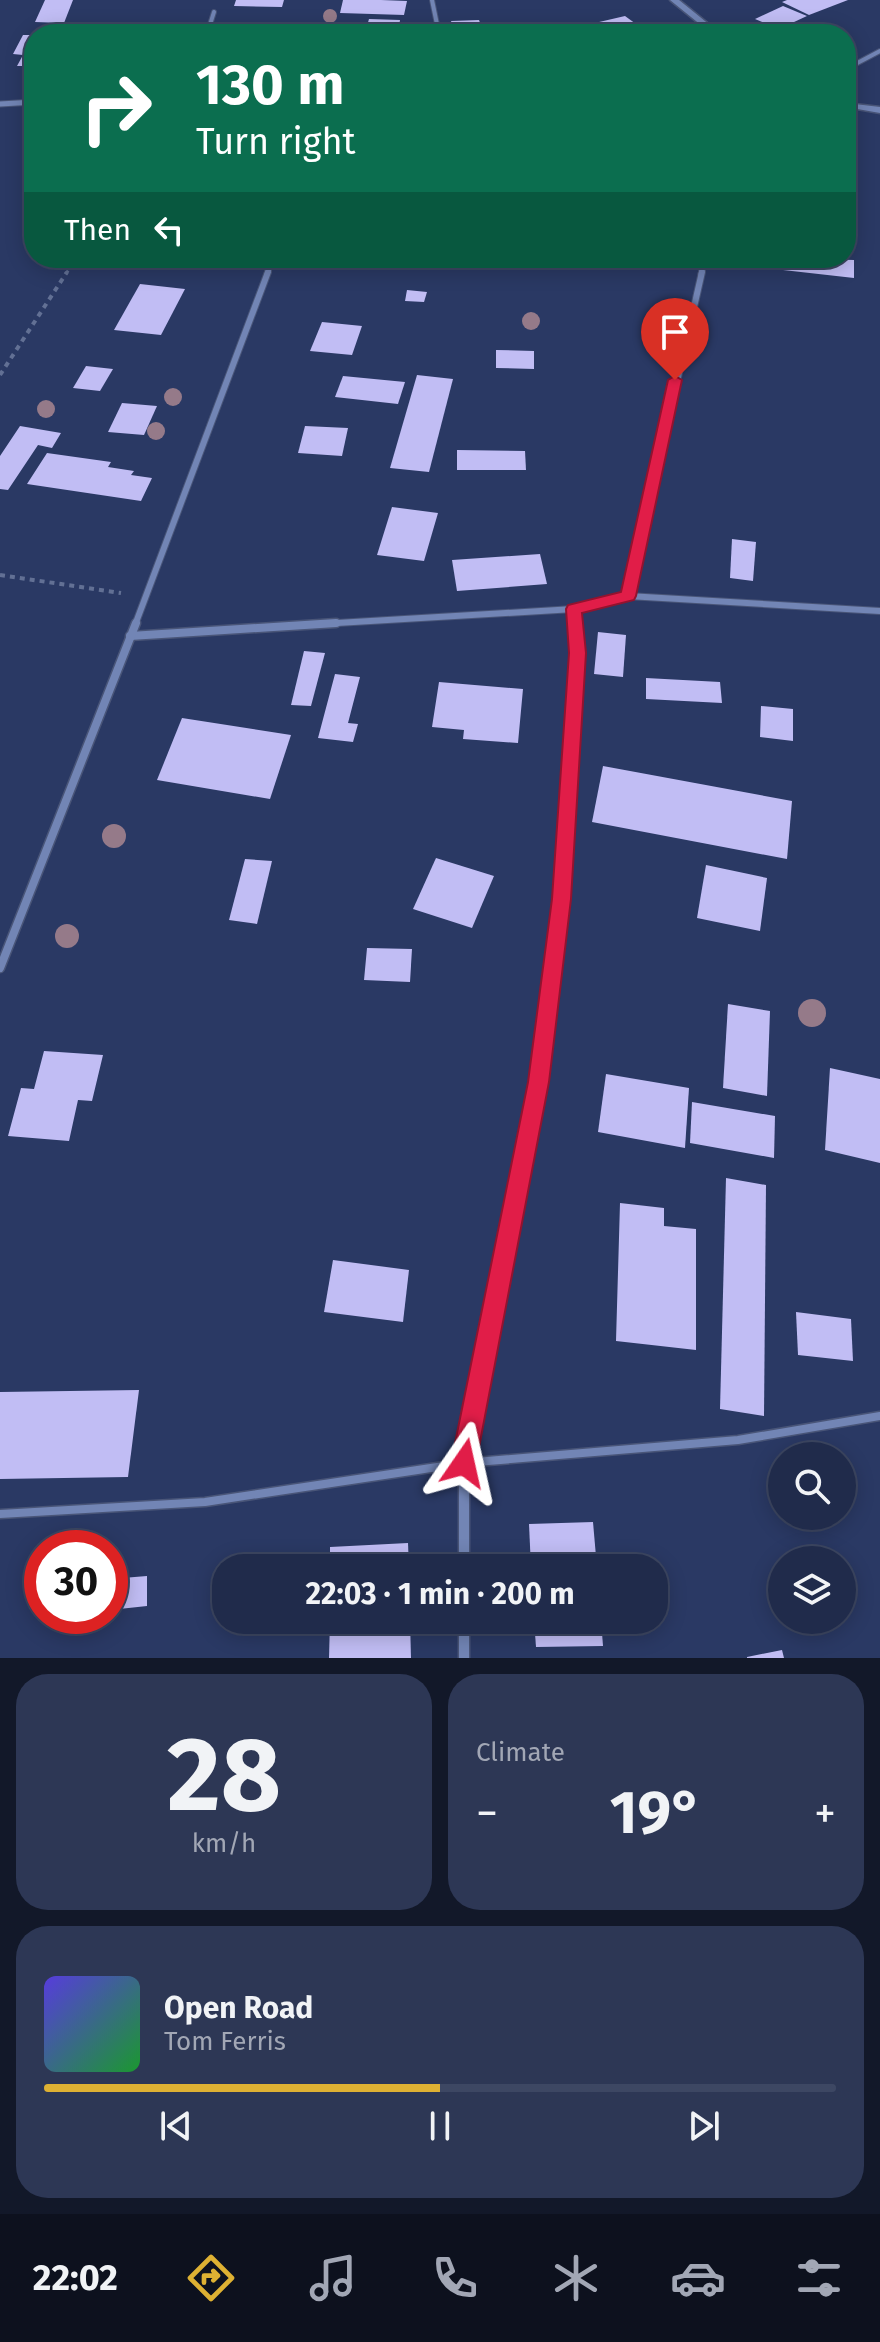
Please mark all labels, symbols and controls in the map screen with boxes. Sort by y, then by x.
text: 130 m [196,52,344,119]
icon: right [64,56,168,160]
text: Turn right [196,120,356,164]
icon: left [147,208,191,252]
text: Then [64,212,131,248]
pin [641,298,709,380]
icon: arrive [653,310,697,354]
position arrow [422,1421,506,1505]
map controls [768,1442,856,1634]
button: search [768,1442,856,1530]
speed limit sign: 30 [24,1530,128,1634]
button: layers [768,1546,856,1634]
text: 22:03 · 1 min · 200 m [305,1576,575,1612]
text: 28 [167,1713,281,1838]
text: Climate [476,1737,565,1768]
text: 19° [610,1777,702,1849]
text: − [476,1787,498,1840]
text: + [814,1787,836,1840]
text: km/h [192,1828,256,1859]
text: Open Road [164,1990,313,2026]
text: Tom Ferris [164,2026,286,2057]
icon: previous [154,2104,198,2148]
icon: pause [418,2104,462,2148]
icon: next [682,2104,726,2148]
icon: directions [183,2250,239,2306]
icon: music [305,2250,361,2306]
icon: phone [427,2250,483,2306]
icon: climate [548,2250,604,2306]
icon: car [670,2250,726,2306]
icon: filters [791,2250,847,2306]
text: 22:02 [33,2256,118,2300]

